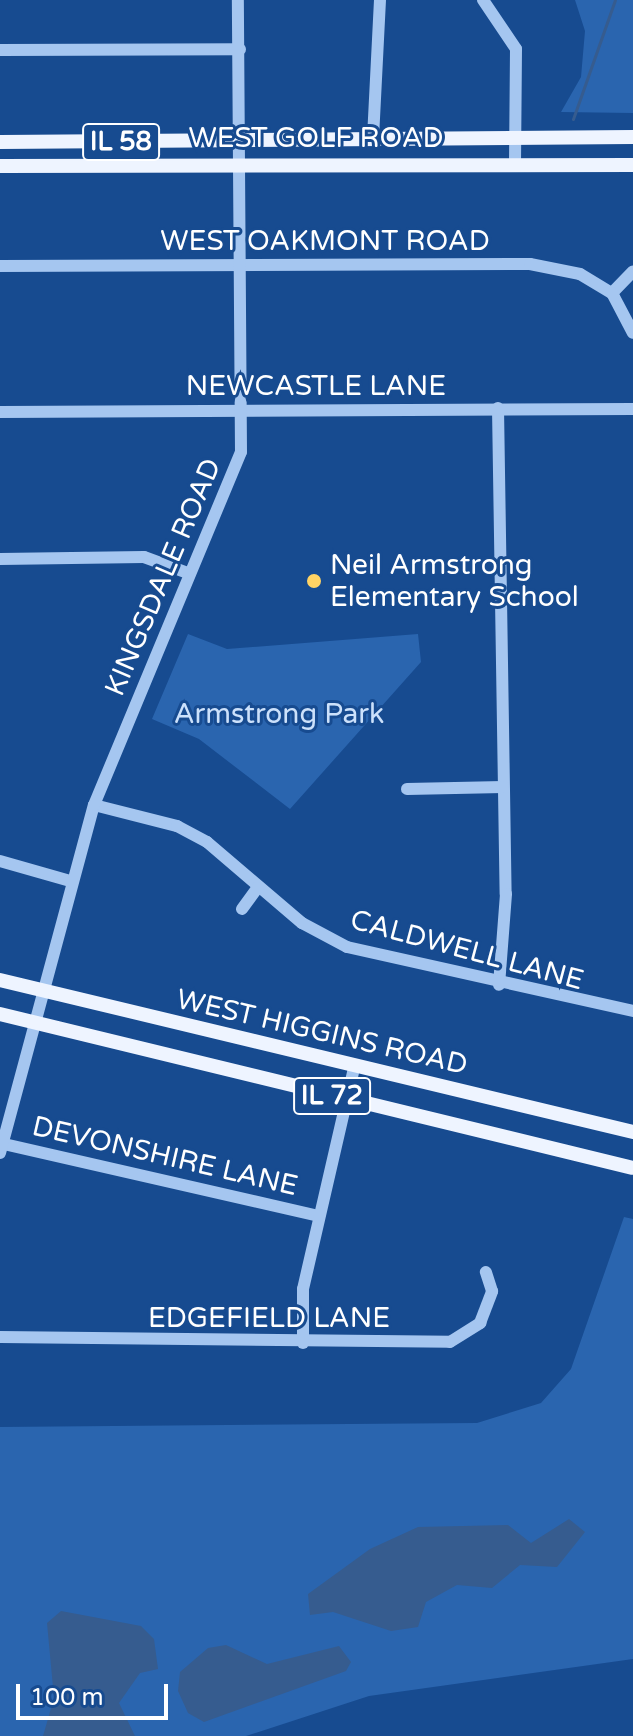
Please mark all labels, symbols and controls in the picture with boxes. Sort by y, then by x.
road number: IL 58 [81,120,161,164]
street label: WEST GOLF ROAD [188,121,444,155]
street label: WEST OAKMONT ROAD [160,224,490,258]
street label: NEWCASTLE LANE [186,369,446,403]
street label: KINGSDALE ROAD [98,453,228,701]
place label: Neil Armstrong Elementary School [330,548,579,614]
marker: Neil Armstrong Elementary School [305,572,323,590]
park label: Armstrong Park [174,697,384,731]
street label: CALDWELL LANE [347,903,587,997]
street label: WEST HIGGINS ROAD [173,982,471,1082]
road number: IL 72 [292,1074,372,1118]
street label: DEVONSHIRE LANE [29,1109,301,1203]
street label: EDGEFIELD LANE [148,1301,390,1335]
scale bar [20,1668,172,1718]
text: 100 m [30,1683,104,1712]

